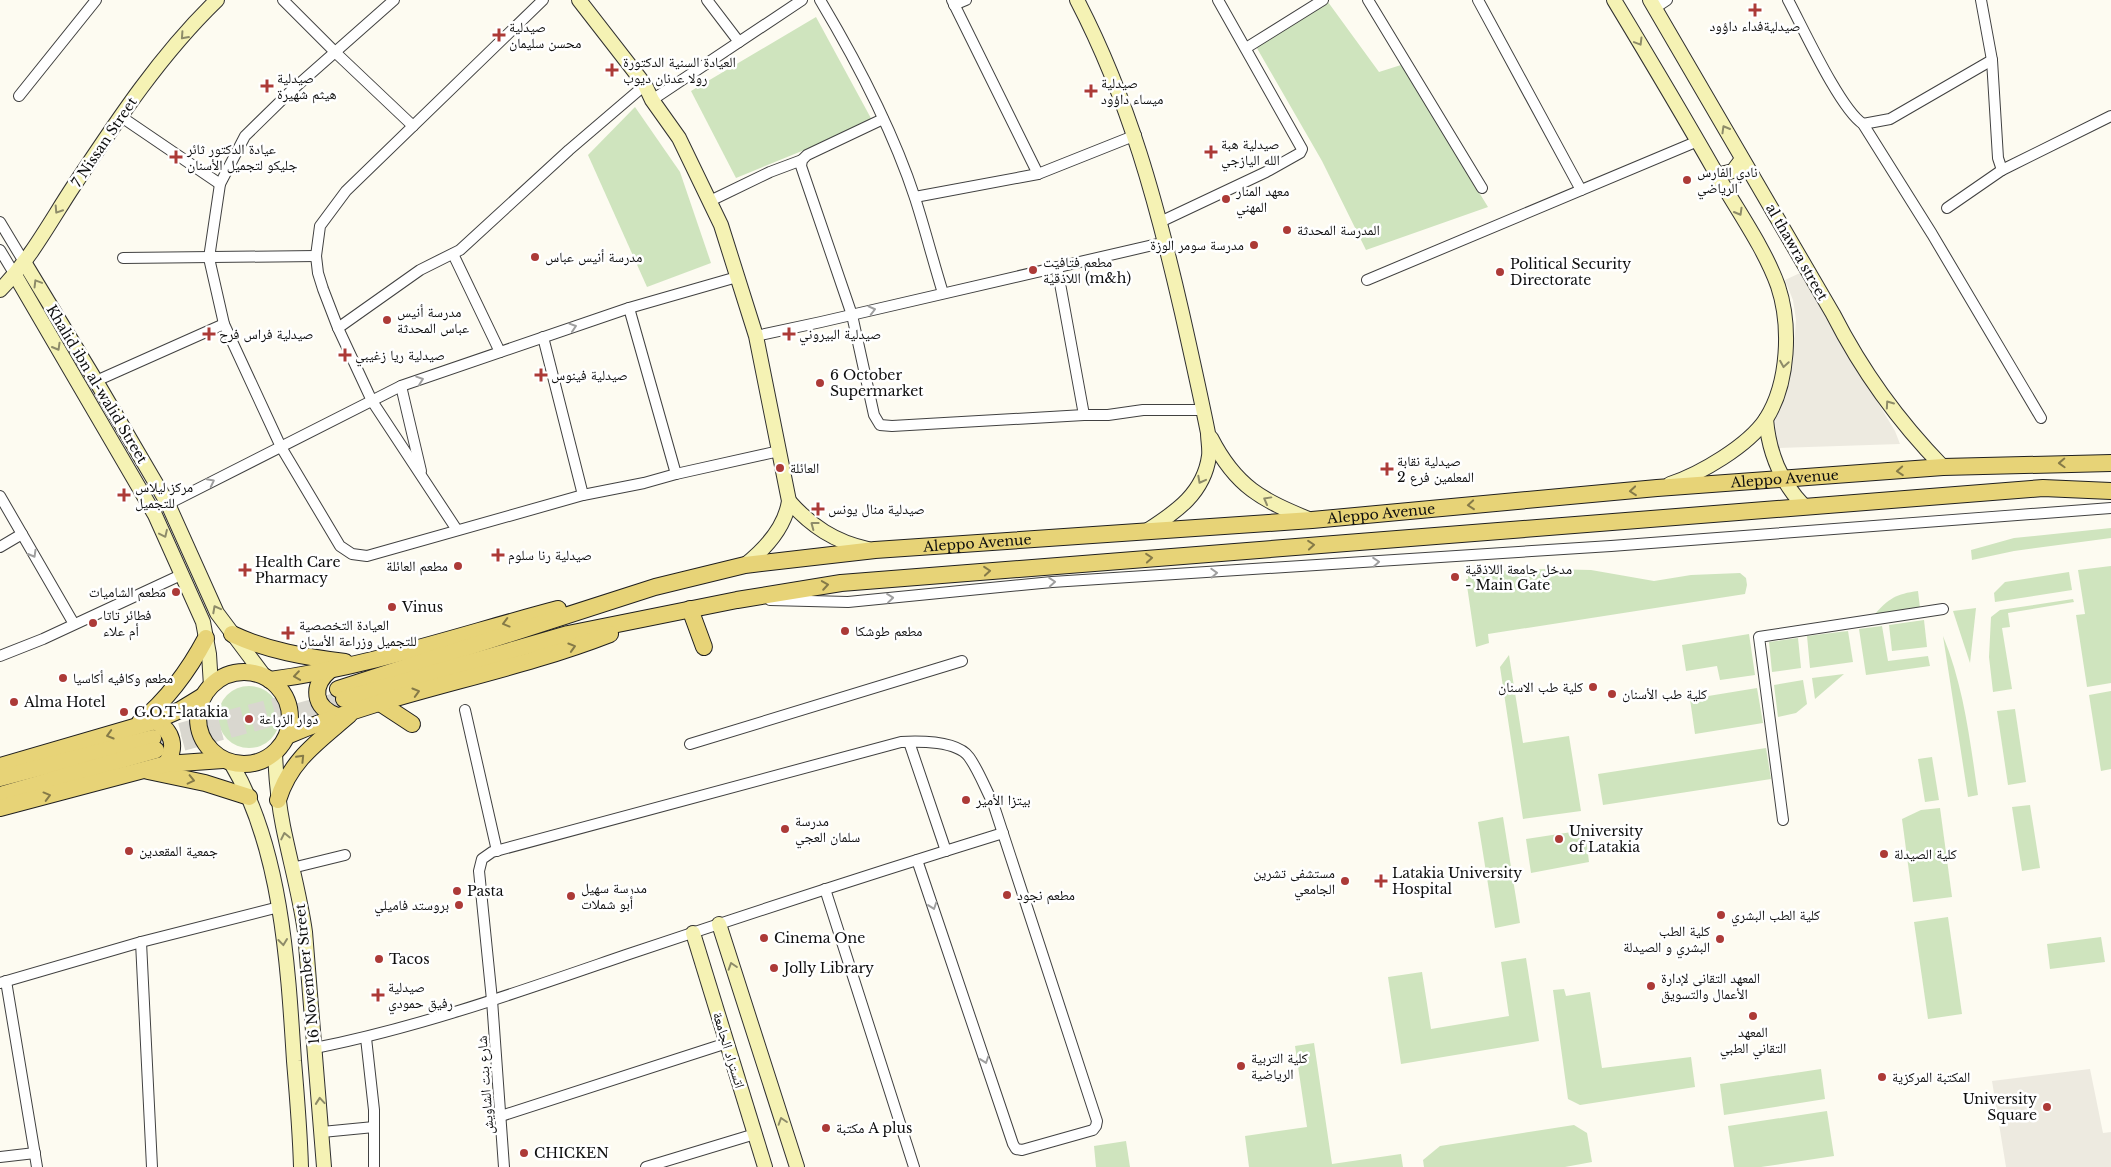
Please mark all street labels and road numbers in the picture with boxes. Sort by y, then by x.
street label: 7 Nissan Street [67,93,141,190]
street label: al thawra street [1762,201,1832,304]
street label: Khalid ibn al-walid Street [42,301,152,467]
street label: Aleppo Avenue [1729,466,1839,492]
street label: Aleppo Avenue [1325,500,1436,528]
street label: Aleppo Avenue [922,530,1032,556]
street label: 16 November Street [291,902,323,1045]
street label: اتستراد الجامعة [709,1010,749,1090]
street label: شارع بنت الشاويش [473,1035,498,1135]

